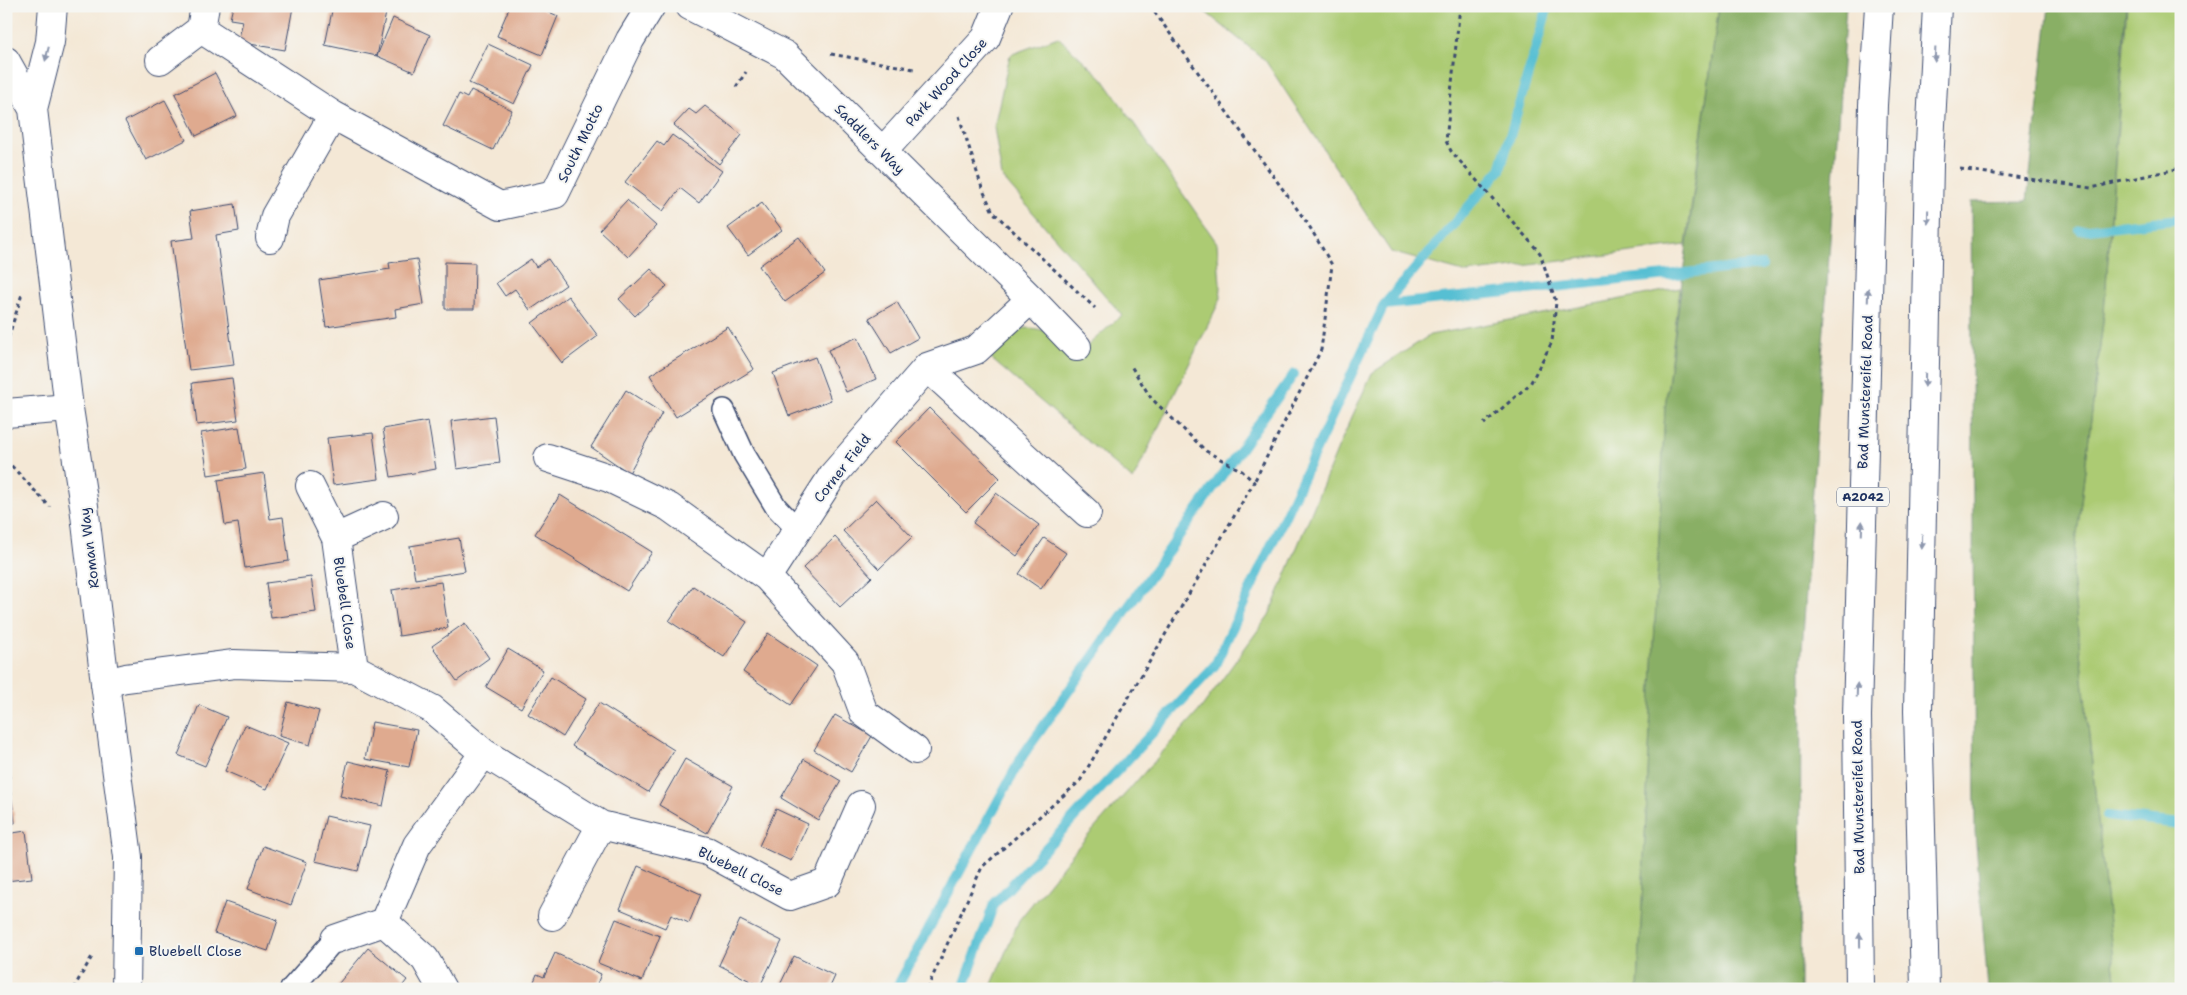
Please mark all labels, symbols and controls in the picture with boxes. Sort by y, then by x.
street label: Park Wood Close [901,34,991,130]
one-way arrow [43,47,51,62]
one-way arrow [1930,47,1938,63]
street label: Saddlers Way [831,100,909,178]
street label: South Motto [553,101,607,185]
one-way arrow [1924,210,1932,226]
one-way arrow [1864,287,1872,303]
street label: Bad Munstereifel Road [1853,315,1877,469]
one-way arrow [1921,372,1929,388]
street label: Corner Field [810,430,875,506]
road number: A2042 [1837,488,1889,507]
street label: Roman Way [75,507,103,589]
one-way arrow [1858,519,1866,535]
one-way arrow [1918,534,1926,550]
street label: Bluebell Close [330,556,360,650]
one-way arrow [1854,682,1862,698]
street label: Bad Munstereifel Road [1848,720,1868,874]
street label: Bluebell Close [695,843,787,900]
one-way arrow [1856,932,1864,948]
place label: Bluebell Close [149,942,242,960]
marker: Bluebell Close [133,945,145,957]

